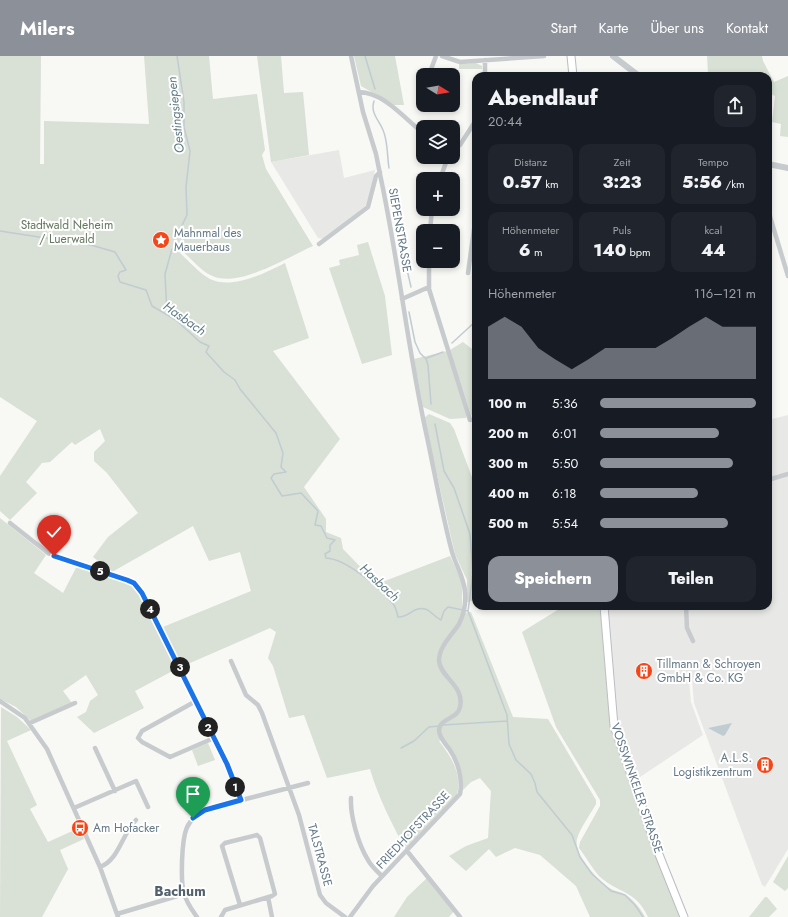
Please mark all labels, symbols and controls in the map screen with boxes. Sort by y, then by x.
text: Milers [20,15,75,42]
text: Start [551,18,577,38]
text: Karte [599,18,629,38]
text: Über uns [651,18,704,38]
text: Kontakt [726,18,768,38]
north arrow [416,68,460,112]
map controls [416,68,460,268]
water label: Oestingsiepen [162,75,189,154]
text: Abendlauf [488,81,598,113]
button: share [714,85,756,127]
text: 20:44 [488,112,522,131]
button: layers [416,120,460,164]
text: Distanz [514,154,547,170]
text: Zeit [614,154,630,170]
text: Tempo [698,154,729,170]
text: 0.57 [503,170,542,194]
text: 3:23 [602,170,642,194]
text: 5:56 [682,170,722,194]
button: + [416,172,460,216]
text: km [542,176,559,192]
text: /km [722,176,745,192]
street label: SIEPENSTRASSE [384,187,416,273]
park label: Stadtwald Neheim / Luerwald [21,216,113,248]
text: Höhenmeter [502,222,559,238]
text: Puls [613,222,631,238]
text: kcal [704,222,722,238]
place label: Mahnmal des Mauerbaus [174,224,242,256]
button: − [416,224,460,268]
place icon: Mahnmal des Mauerbaus [151,230,171,250]
text: 6 [519,238,531,262]
text: 140 [593,238,626,262]
text: 44 [701,238,726,262]
text: m [531,244,543,260]
text: bpm [626,244,651,260]
text: Höhenmeter [488,284,556,303]
text: 116–121 m [694,284,756,303]
water label: Hasbach [159,297,210,340]
text: 100 m [488,394,526,413]
text: 5:36 [552,394,578,413]
text: 200 m [488,424,528,443]
text: 6:01 [552,424,577,443]
text: 300 m [488,454,528,473]
text: 5:50 [552,454,578,473]
text: 400 m [488,484,529,503]
text: 6:18 [552,484,576,503]
text: 500 m [488,514,528,533]
text: 5:54 [552,514,578,533]
pin [37,515,71,556]
icon: check [43,521,65,543]
button: Speichern [488,556,618,602]
button: Teilen [626,556,756,602]
water label: Hasbach [356,559,404,606]
pin: 5 [90,561,110,581]
text: 5 [96,563,104,579]
pin: 4 [140,599,160,619]
text: 4 [146,601,154,617]
place label: Tillmann & Schroyen GmbH & Co. KG [657,655,761,687]
pin: 3 [170,657,190,677]
text: 3 [177,659,183,675]
building icon: Tillmann & Schroyen GmbH & Co. KG [634,661,654,681]
pin: 2 [198,717,218,737]
text: 2 [204,719,212,735]
street label: VOSSWINKELER STRASSE [606,720,668,856]
place label: A.L.S. Logistikzentrum [673,749,752,781]
building icon: A.L.S. Logistikzentrum [755,755,775,775]
pin [176,777,210,818]
pin: 1 [225,777,245,797]
text: 1 [232,779,238,795]
icon: arrive [182,783,204,805]
street label: FRIEDHOFSTRASSE [372,787,454,873]
bus stop icon: Am Hofacker [70,818,90,838]
place label: Am Hofacker [93,819,160,837]
street label: TALSTRASSE [303,822,337,888]
district label: Bachum [154,881,206,901]

